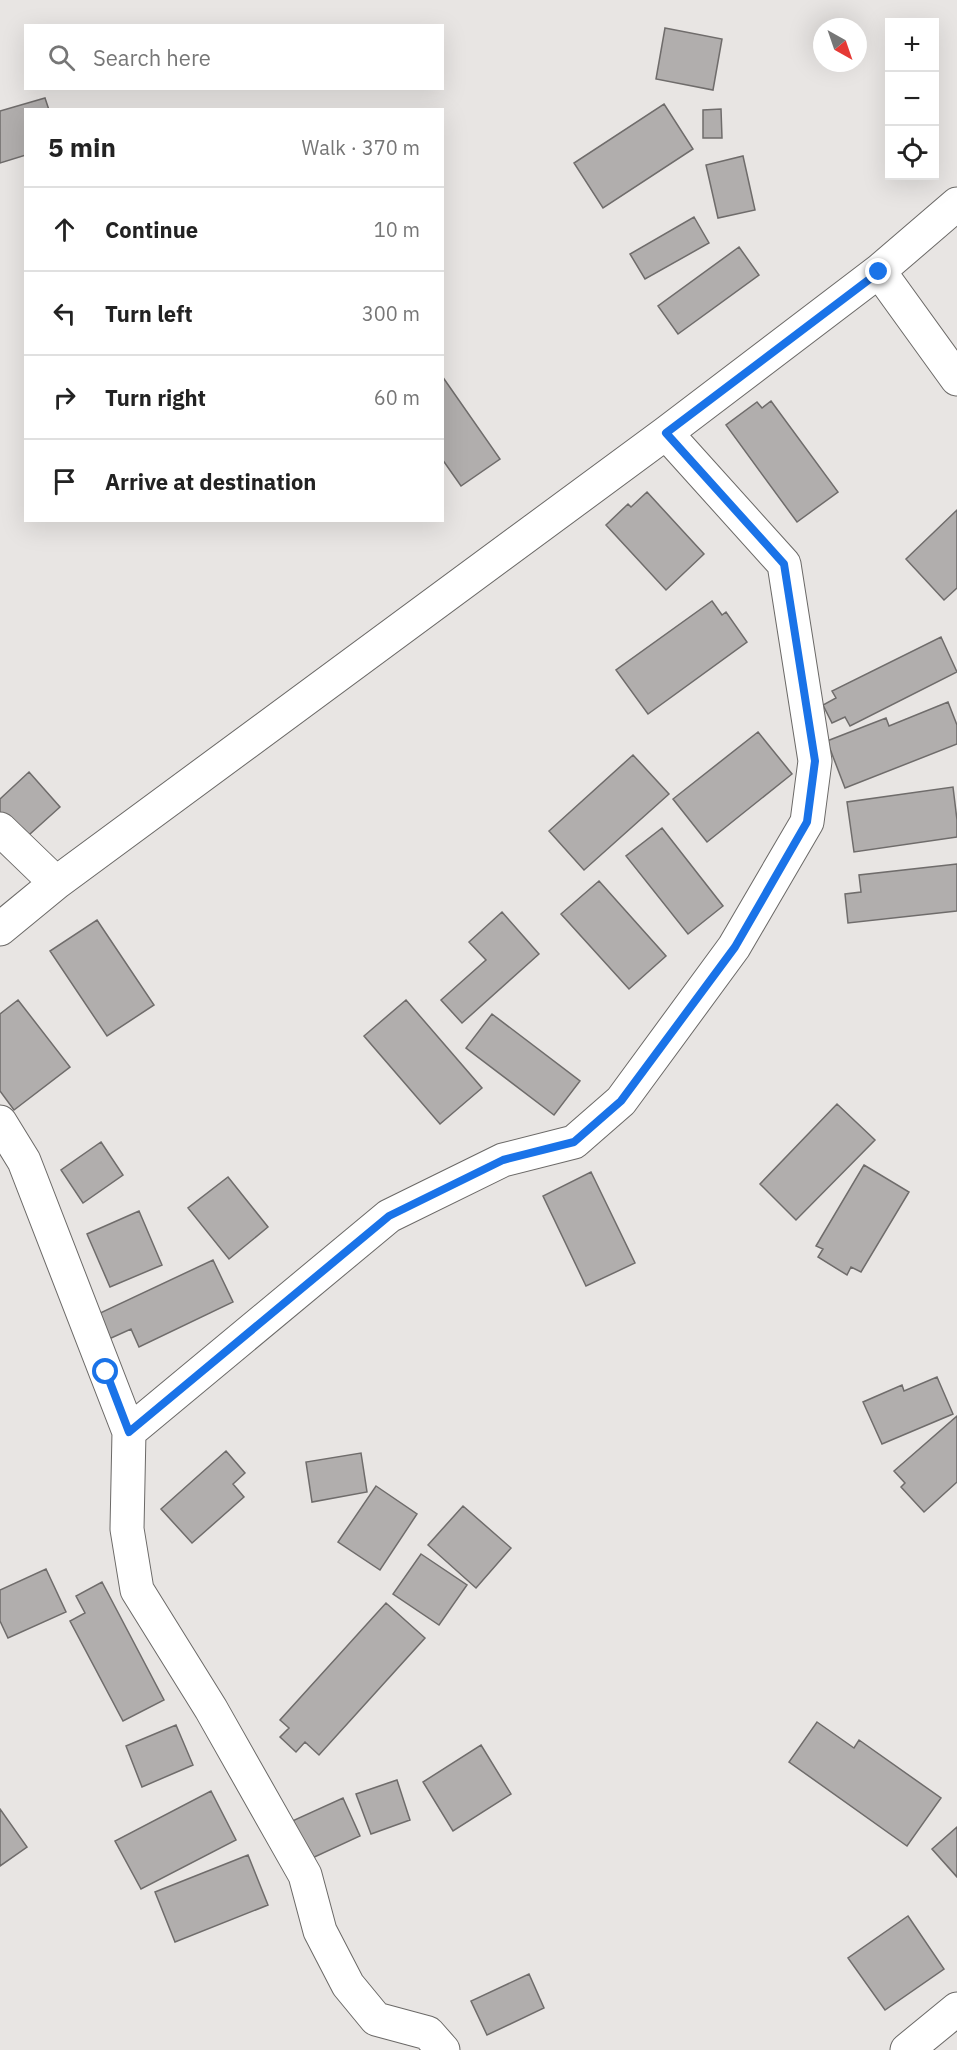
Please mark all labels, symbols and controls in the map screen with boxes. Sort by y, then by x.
north arrow [813,18,867,72]
map controls [885,18,939,180]
button: + [885,18,939,72]
search box [24,24,444,90]
icon: search [45,41,78,74]
text: Search here [93,43,211,72]
button: − [885,72,939,126]
button: locate [885,126,939,180]
text: 5 min [48,130,116,164]
text: Walk · 370 m [302,134,420,161]
icon: ahead [48,213,81,246]
text: Continue [105,215,198,244]
text: 10 m [374,216,420,243]
route end [865,258,891,284]
icon: left [48,297,81,330]
text: Turn left [105,299,193,328]
text: 300 m [362,300,420,327]
icon: right [48,381,81,414]
text: Turn right [105,383,206,412]
text: 60 m [374,384,420,411]
icon: arrive [48,465,81,498]
text: Arrive at destination [105,467,316,496]
route start [92,1358,118,1384]

